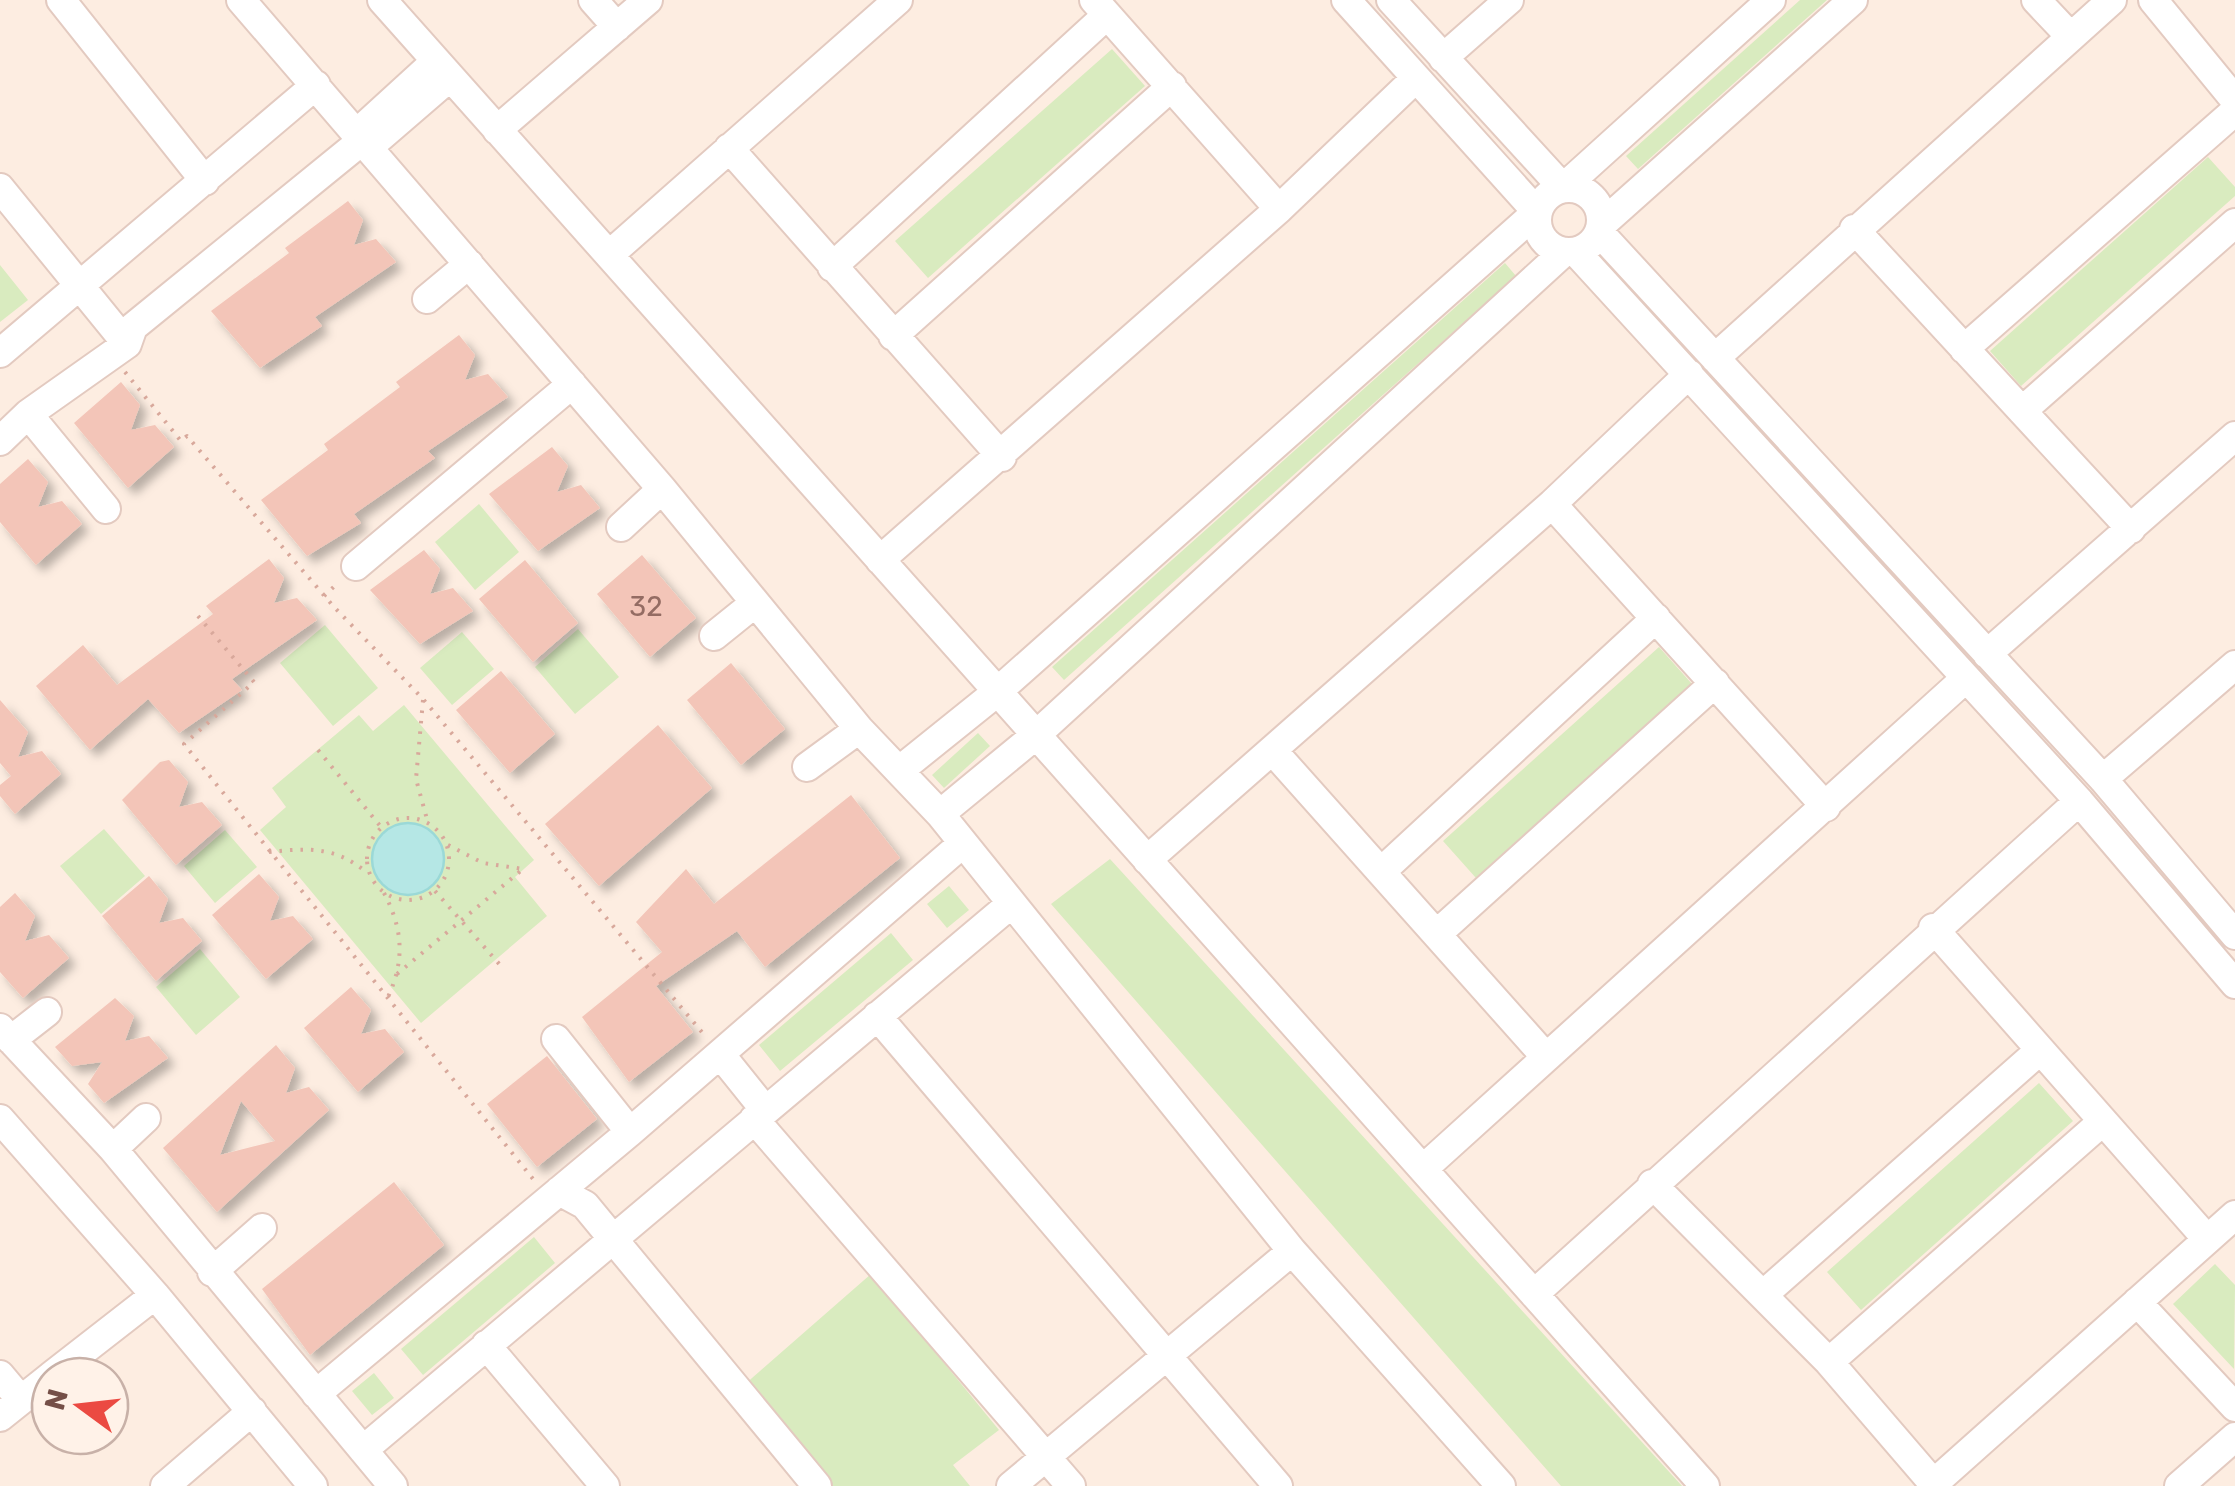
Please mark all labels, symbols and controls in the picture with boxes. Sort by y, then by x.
house number: 32 [629,590,663,623]
north arrow [30,1356,130,1456]
text: N [38,1386,75,1414]

